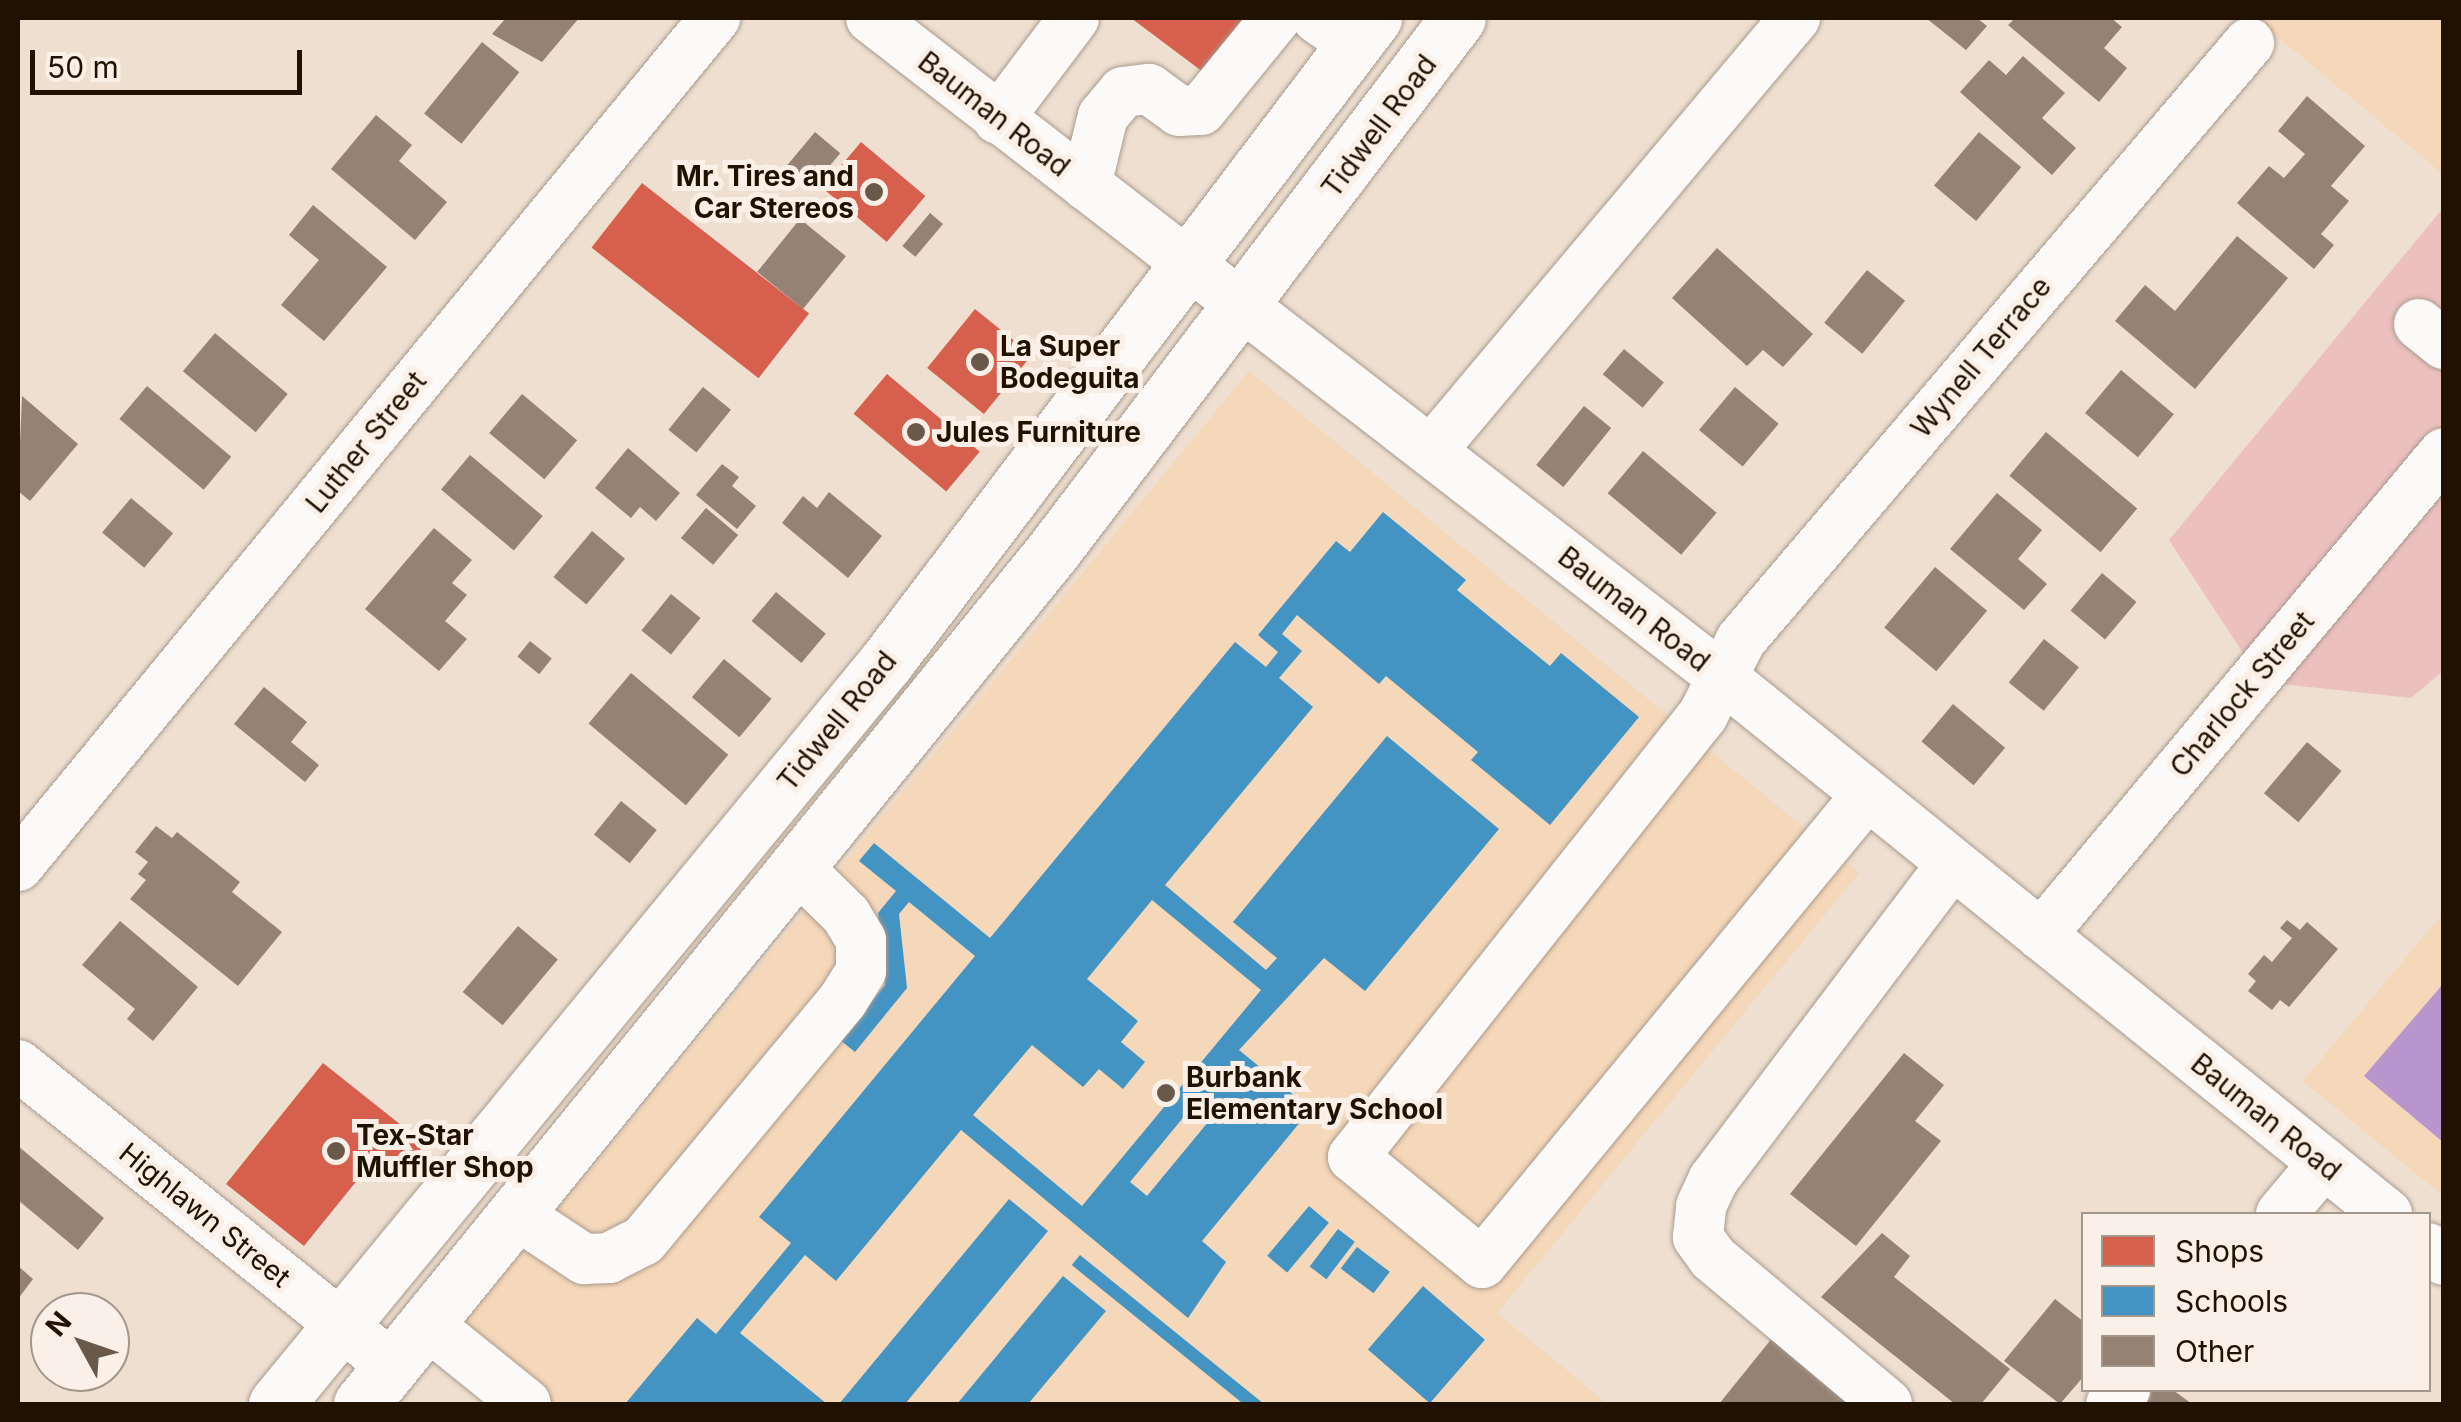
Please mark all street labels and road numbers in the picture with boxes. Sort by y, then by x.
street label: Bauman Road [912,44,1076,184]
street label: Tidwell Road [1315,48,1443,204]
street label: Wynell Terrace [1904,270,2058,444]
street label: Luther Street [299,365,433,519]
street label: Bauman Road [1552,539,1716,679]
street label: Charlock Street [2163,604,2321,784]
street label: Tidwell Road [771,644,903,798]
street label: Bauman Road [2184,1046,2348,1188]
street label: Highlawn Street [113,1136,297,1294]

